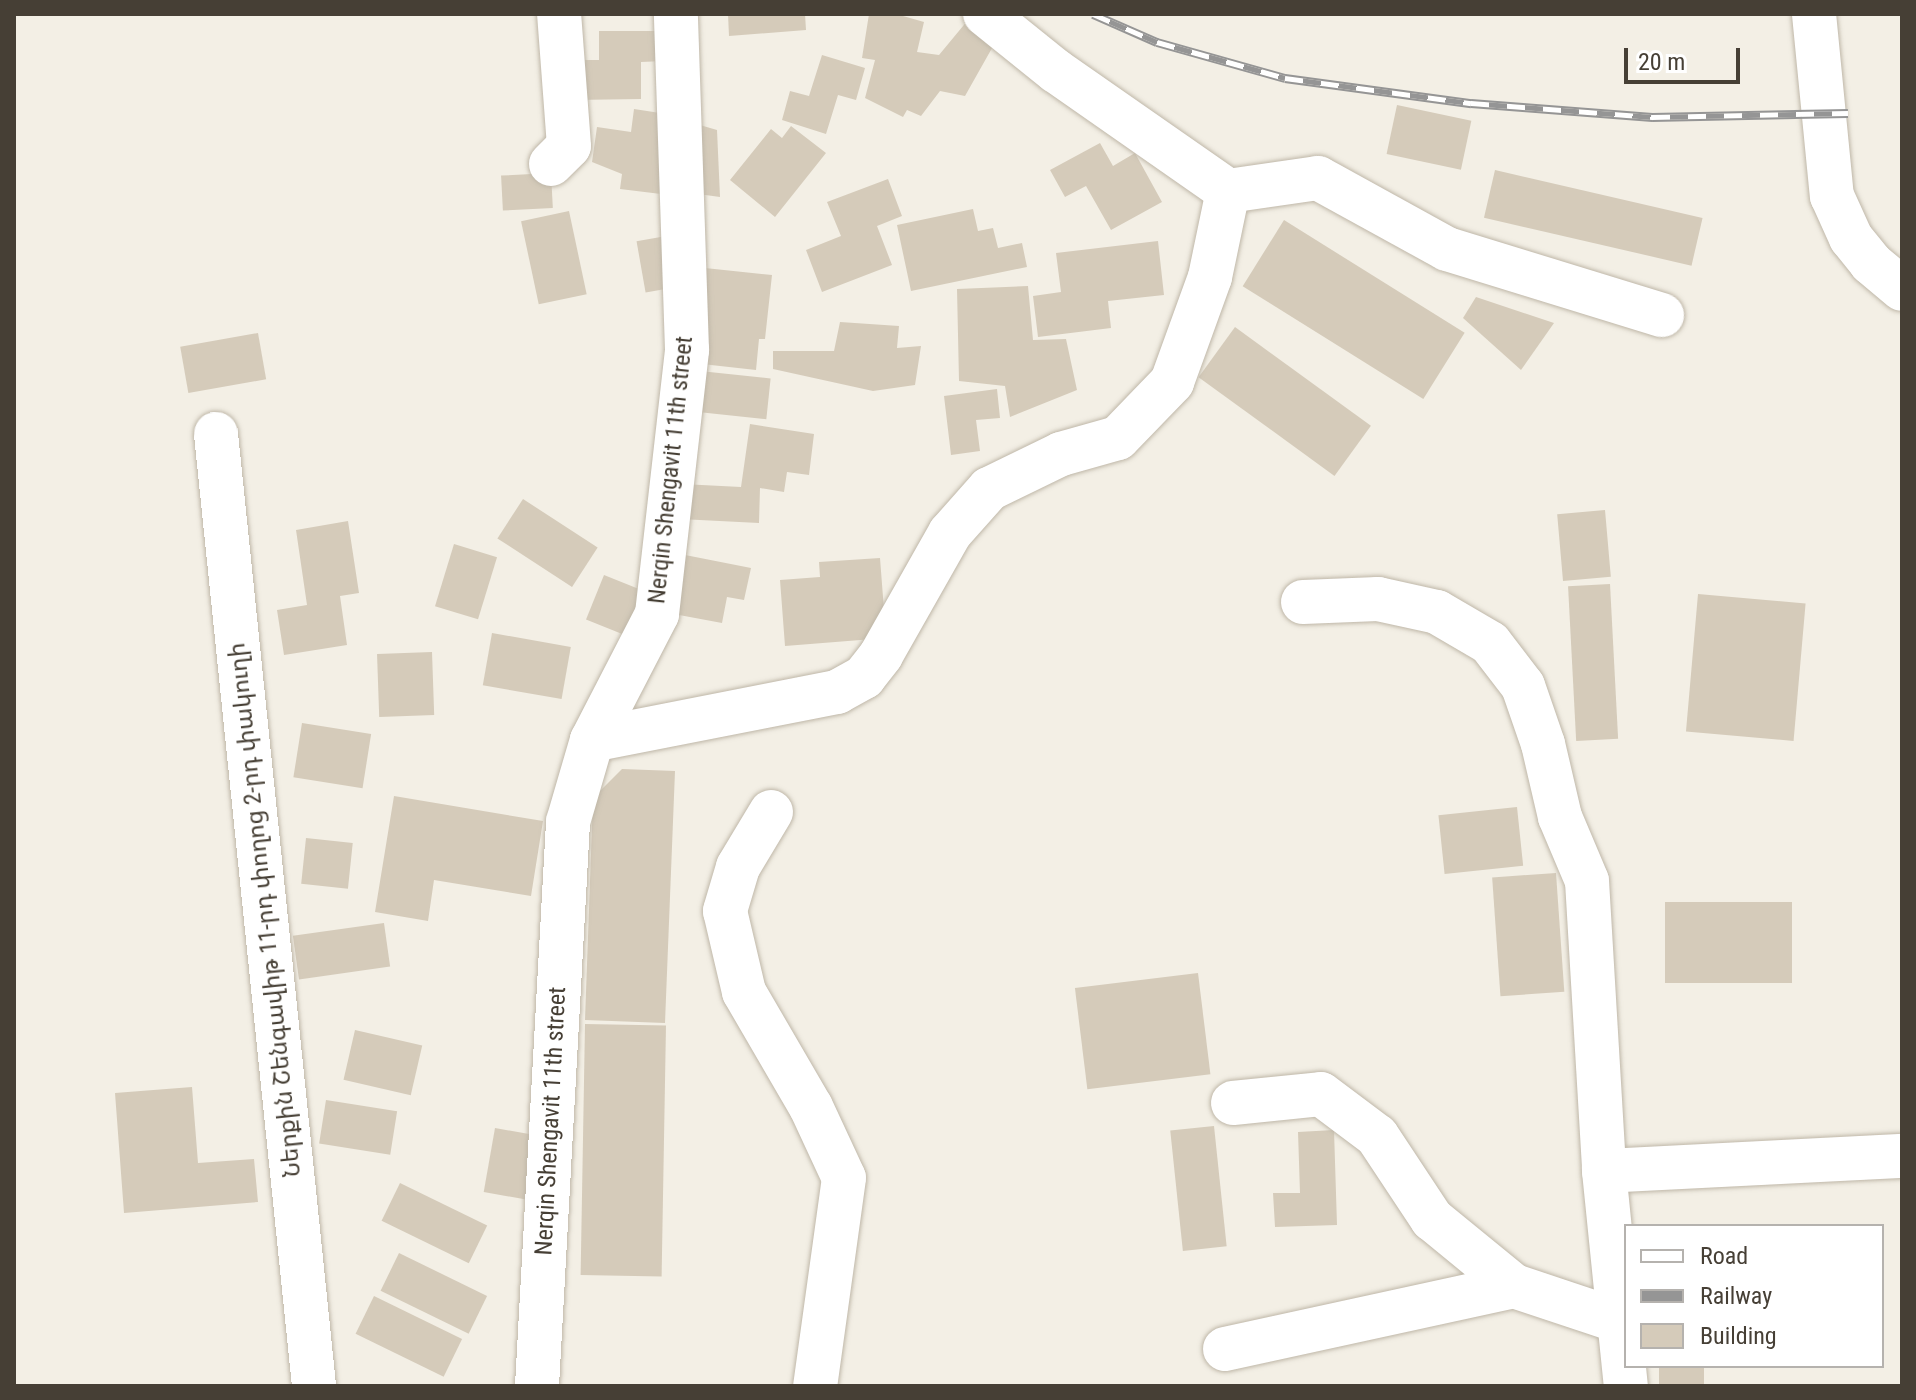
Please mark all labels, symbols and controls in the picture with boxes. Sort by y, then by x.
scale bar [1628,32,1744,82]
text: 20 m [1638,48,1685,76]
street label: Nerqin Shengavit 11th street [643,335,699,605]
street label: Ներքին Շենգավիթ 11-րդ փողոց 2-րդ փակուղի [223,641,307,1179]
street label: Nerqin Shengavit 11th street [530,986,572,1256]
legend [1624,1224,1884,1368]
text: Road [1700,1242,1748,1270]
text: Railway [1700,1282,1772,1310]
text: Building [1700,1322,1777,1350]

